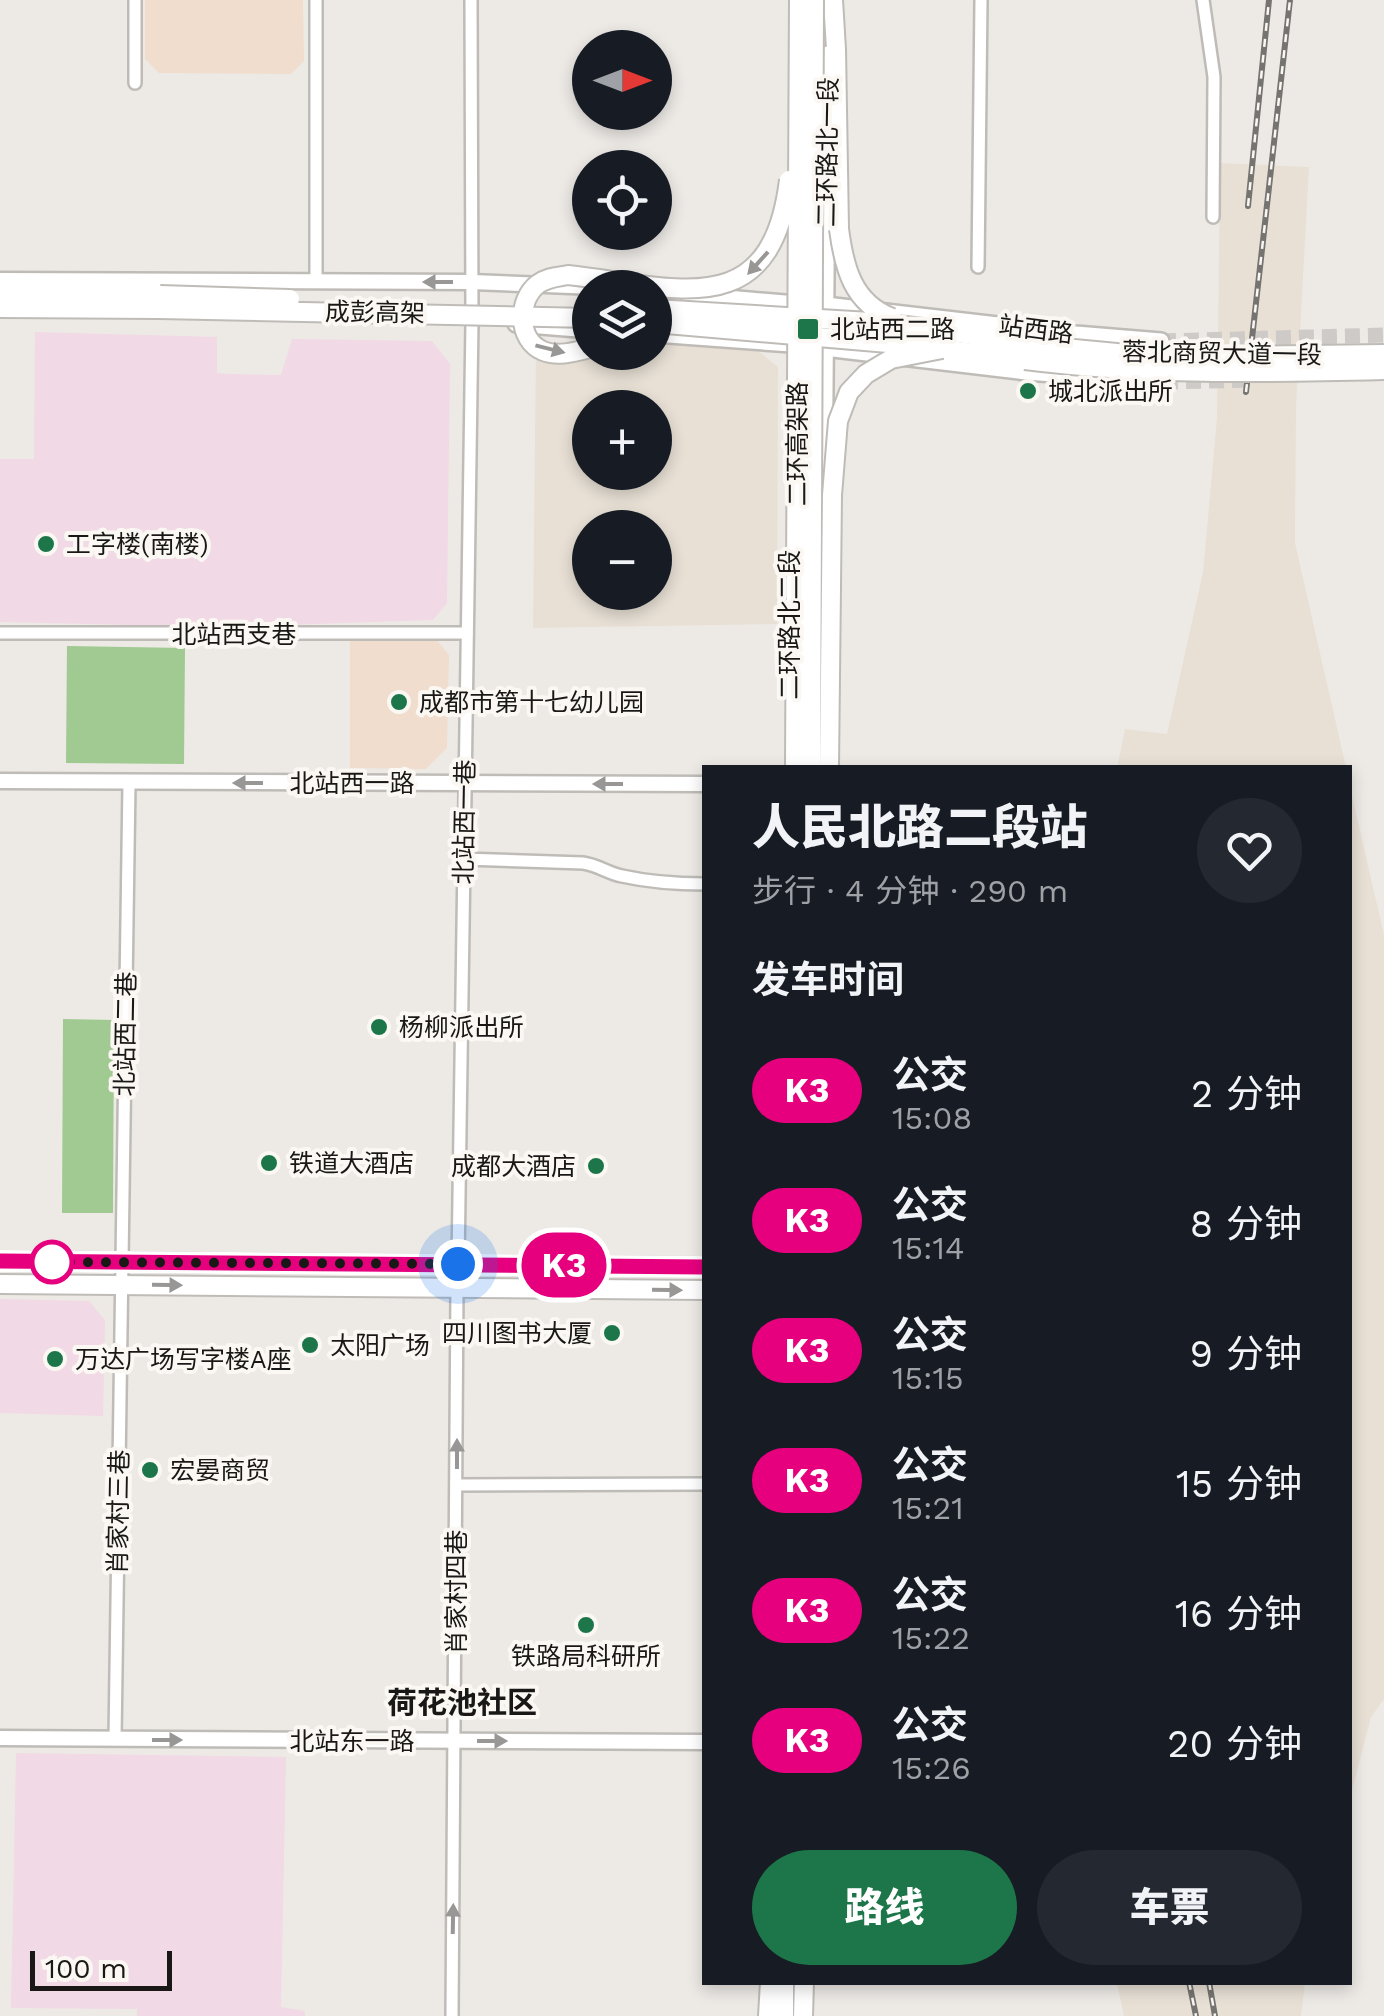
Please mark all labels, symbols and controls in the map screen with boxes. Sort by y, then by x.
north arrow [572,30,672,130]
map controls [572,30,672,610]
street label: 二环路北一段 [812,77,843,227]
button: locate [572,150,672,250]
one-way arrow [747,250,770,274]
button: layers [572,270,672,370]
one-way arrow [421,275,453,291]
street label: 成彭高架 [325,297,425,328]
street label: 站西路 [997,311,1075,348]
place label: 北站西二路 [830,315,955,344]
marker: 北站西二路 [795,316,821,342]
street label: 蓉北商贸大道一段 [1122,337,1322,370]
one-way arrow [534,342,565,357]
place label: 城北派出所 [1048,377,1173,406]
marker: 城北派出所 [1017,380,1039,402]
street label: 二环高架路 [783,381,812,507]
button: + [572,390,672,490]
button: − [572,510,672,610]
place label: 工字楼(南楼) [66,530,209,559]
marker: 工字楼(南楼) [35,533,57,555]
street label: 二环路北二段 [775,550,804,700]
street label: 北站西支巷 [171,620,297,649]
place label: 成都市第十七幼儿园 [419,688,644,717]
marker: 成都市第十七幼儿园 [388,691,410,713]
street label: 北站西一巷 [449,759,480,885]
street label: 北站西一路 [289,769,415,798]
one-way arrow [231,775,263,791]
one-way arrow [591,775,623,791]
button: heart [1197,798,1302,903]
text: 人民北路二段站 [752,799,1088,856]
text: 步行 · 4 分钟 · 290 m [752,872,1068,910]
text: 发车时间 [752,958,904,1002]
street label: 北站西二巷 [110,971,141,1097]
place label: 杨柳派出所 [399,1013,524,1042]
marker: 杨柳派出所 [368,1016,390,1038]
text: 公交 [892,1053,968,1097]
text: K3 [784,1069,830,1111]
text: 2 分钟 [1191,1072,1302,1116]
text: 15:08 [892,1099,972,1137]
place label: 铁道大酒店 [289,1149,414,1178]
marker: 铁道大酒店 [258,1152,280,1174]
place label: 成都大酒店 [451,1152,576,1181]
marker: 成都大酒店 [585,1155,607,1177]
text: 公交 [892,1183,968,1227]
text: K3 [784,1199,830,1241]
text: 8 分钟 [1190,1202,1302,1246]
text: 15:14 [892,1229,965,1267]
line badge: K3 [519,1232,609,1298]
your location [433,1239,483,1289]
unlabelled marker [31,1241,73,1283]
text: K3 [541,1244,587,1286]
one-way arrow [152,1277,184,1293]
one-way arrow [652,1282,684,1298]
text: 公交 [892,1313,968,1357]
place label: 四川图书大厦 [442,1319,592,1348]
marker: 四川图书大厦 [601,1322,623,1344]
text: K3 [784,1329,830,1371]
place label: 太阳广场 [330,1331,430,1360]
text: 9 分钟 [1190,1332,1302,1376]
marker: 太阳广场 [299,1334,321,1356]
place label: 万达广场写字楼A座 [75,1345,292,1374]
marker: 万达广场写字楼A座 [44,1348,66,1370]
text: 15:15 [892,1359,964,1397]
one-way arrow [449,1437,465,1469]
text: 公交 [892,1443,968,1487]
street label: 肖家村三巷 [103,1449,134,1575]
place label: 宏晏商贸 [170,1456,270,1485]
marker: 宏晏商贸 [139,1459,161,1481]
text: K3 [784,1459,830,1501]
text: 15 分钟 [1176,1462,1302,1506]
text: 15:21 [892,1489,964,1527]
street label: 肖家村四巷 [442,1529,471,1655]
text: 公交 [892,1573,968,1617]
text: K3 [784,1589,830,1631]
text: 16 分钟 [1175,1592,1302,1636]
marker: 铁路局科研所 [575,1614,597,1636]
text: 15:22 [892,1619,970,1657]
place label: 铁路局科研所 [511,1642,661,1671]
district label: 荷花池社区 [387,1685,537,1720]
text: 公交 [892,1703,968,1747]
text: K3 [784,1719,830,1761]
text: 20 分钟 [1167,1722,1302,1766]
street label: 北站东一路 [289,1727,415,1756]
one-way arrow [152,1732,184,1748]
one-way arrow [477,1733,509,1749]
text: 15:26 [892,1749,971,1787]
button: 路线 [752,1850,1017,1965]
button: 车票 [1037,1850,1302,1965]
one-way arrow [446,1902,462,1934]
scale bar [30,1946,172,1990]
text: 100 m [45,1952,127,1985]

